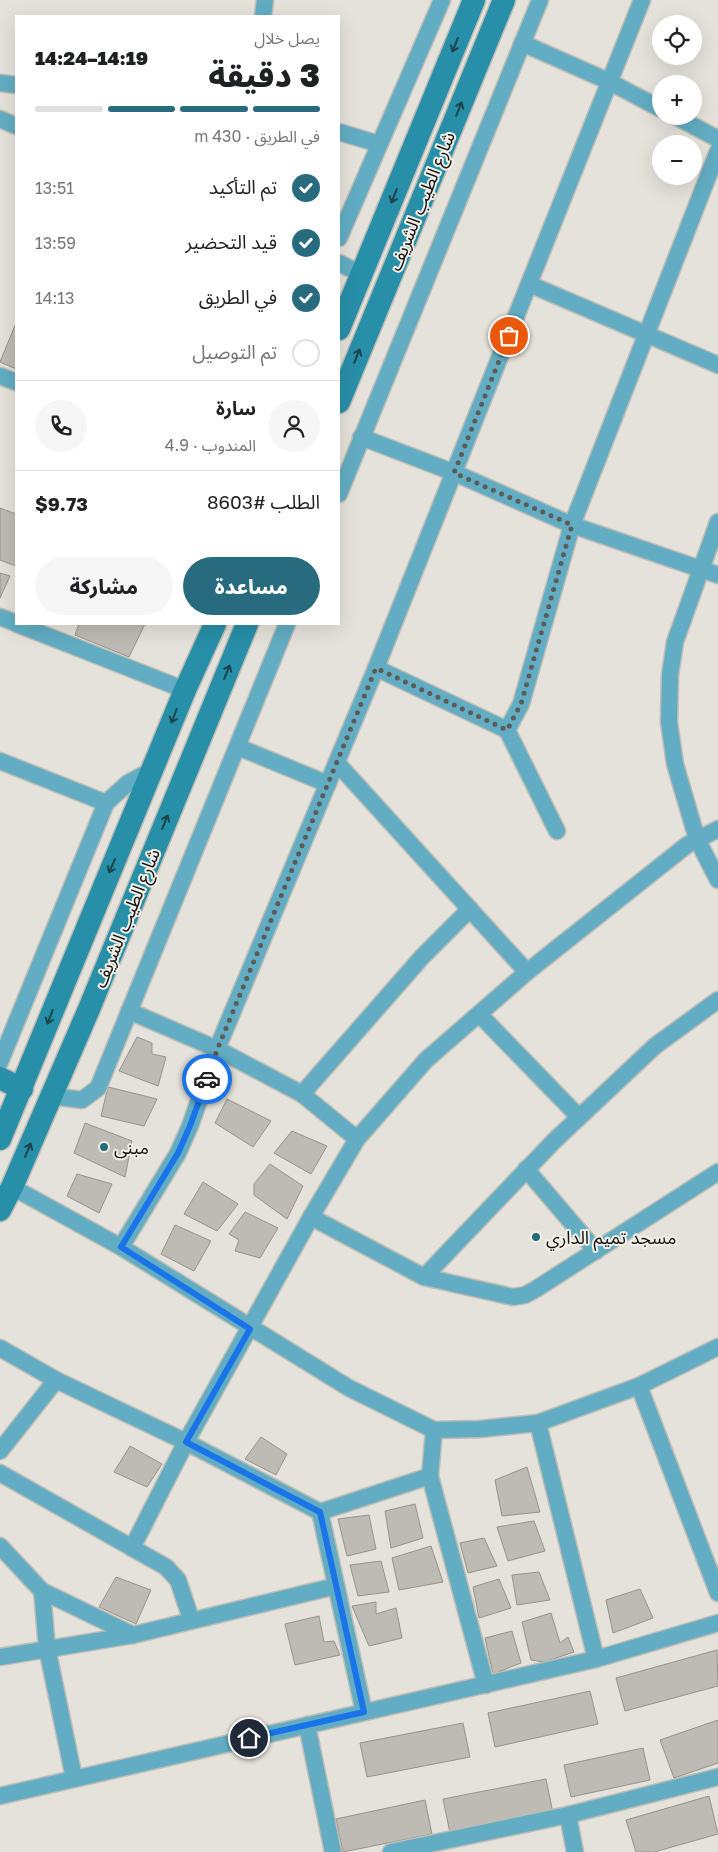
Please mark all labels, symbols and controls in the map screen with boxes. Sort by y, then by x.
map controls [652,15,702,185]
button: locate [652,15,702,65]
text: يصل خلال [254,28,320,48]
one-way arrow [450,37,459,52]
text: 14:19–14:24 [35,46,148,69]
text: 3 دقيقة [208,56,320,94]
button: + [652,75,702,125]
one-way arrow [455,102,464,117]
text: في الطريق · 430 m [194,126,320,146]
street label: شارع الطيب الشريف [383,128,463,275]
button: − [652,135,702,185]
icon: check [292,174,320,202]
text: تم التأكيد [209,175,277,198]
text: 13:51 [35,178,74,198]
one-way arrow [388,188,397,203]
icon: check [292,229,320,257]
text: قيد التحضير [185,230,277,253]
text: 13:59 [35,233,76,253]
icon: check [292,284,320,312]
text: في الطريق [199,285,277,308]
text: 14:13 [35,288,74,308]
pin [488,315,530,357]
icon: bag [495,322,523,350]
text: تم التوصيل [192,340,277,363]
one-way arrow [354,349,363,364]
text: سارة [216,396,256,419]
button: phone [35,400,87,452]
button: person [268,400,320,452]
text: المندوب · 4.9 [165,435,256,455]
text: الطلب #8603 [207,490,320,513]
text: $9.73 [35,492,88,515]
button: مشاركة [35,557,173,615]
button: مساعدة [183,557,320,615]
one-way arrow [223,665,233,680]
one-way arrow [169,708,179,723]
one-way arrow [162,815,171,830]
street label: شارع الطيب الشريف [88,845,168,992]
one-way arrow [106,858,116,873]
one-way arrow [45,1009,54,1024]
courier [182,1054,232,1104]
icon: car [193,1065,221,1093]
place label: مبنى [114,1136,149,1159]
marker: مبنى [98,1141,110,1153]
one-way arrow [24,1143,34,1158]
place label: مسجد تميم الداري [546,1226,677,1251]
marker: مسجد تميم الداري [530,1231,542,1243]
pin [228,1717,270,1759]
icon: home [235,1724,263,1752]

